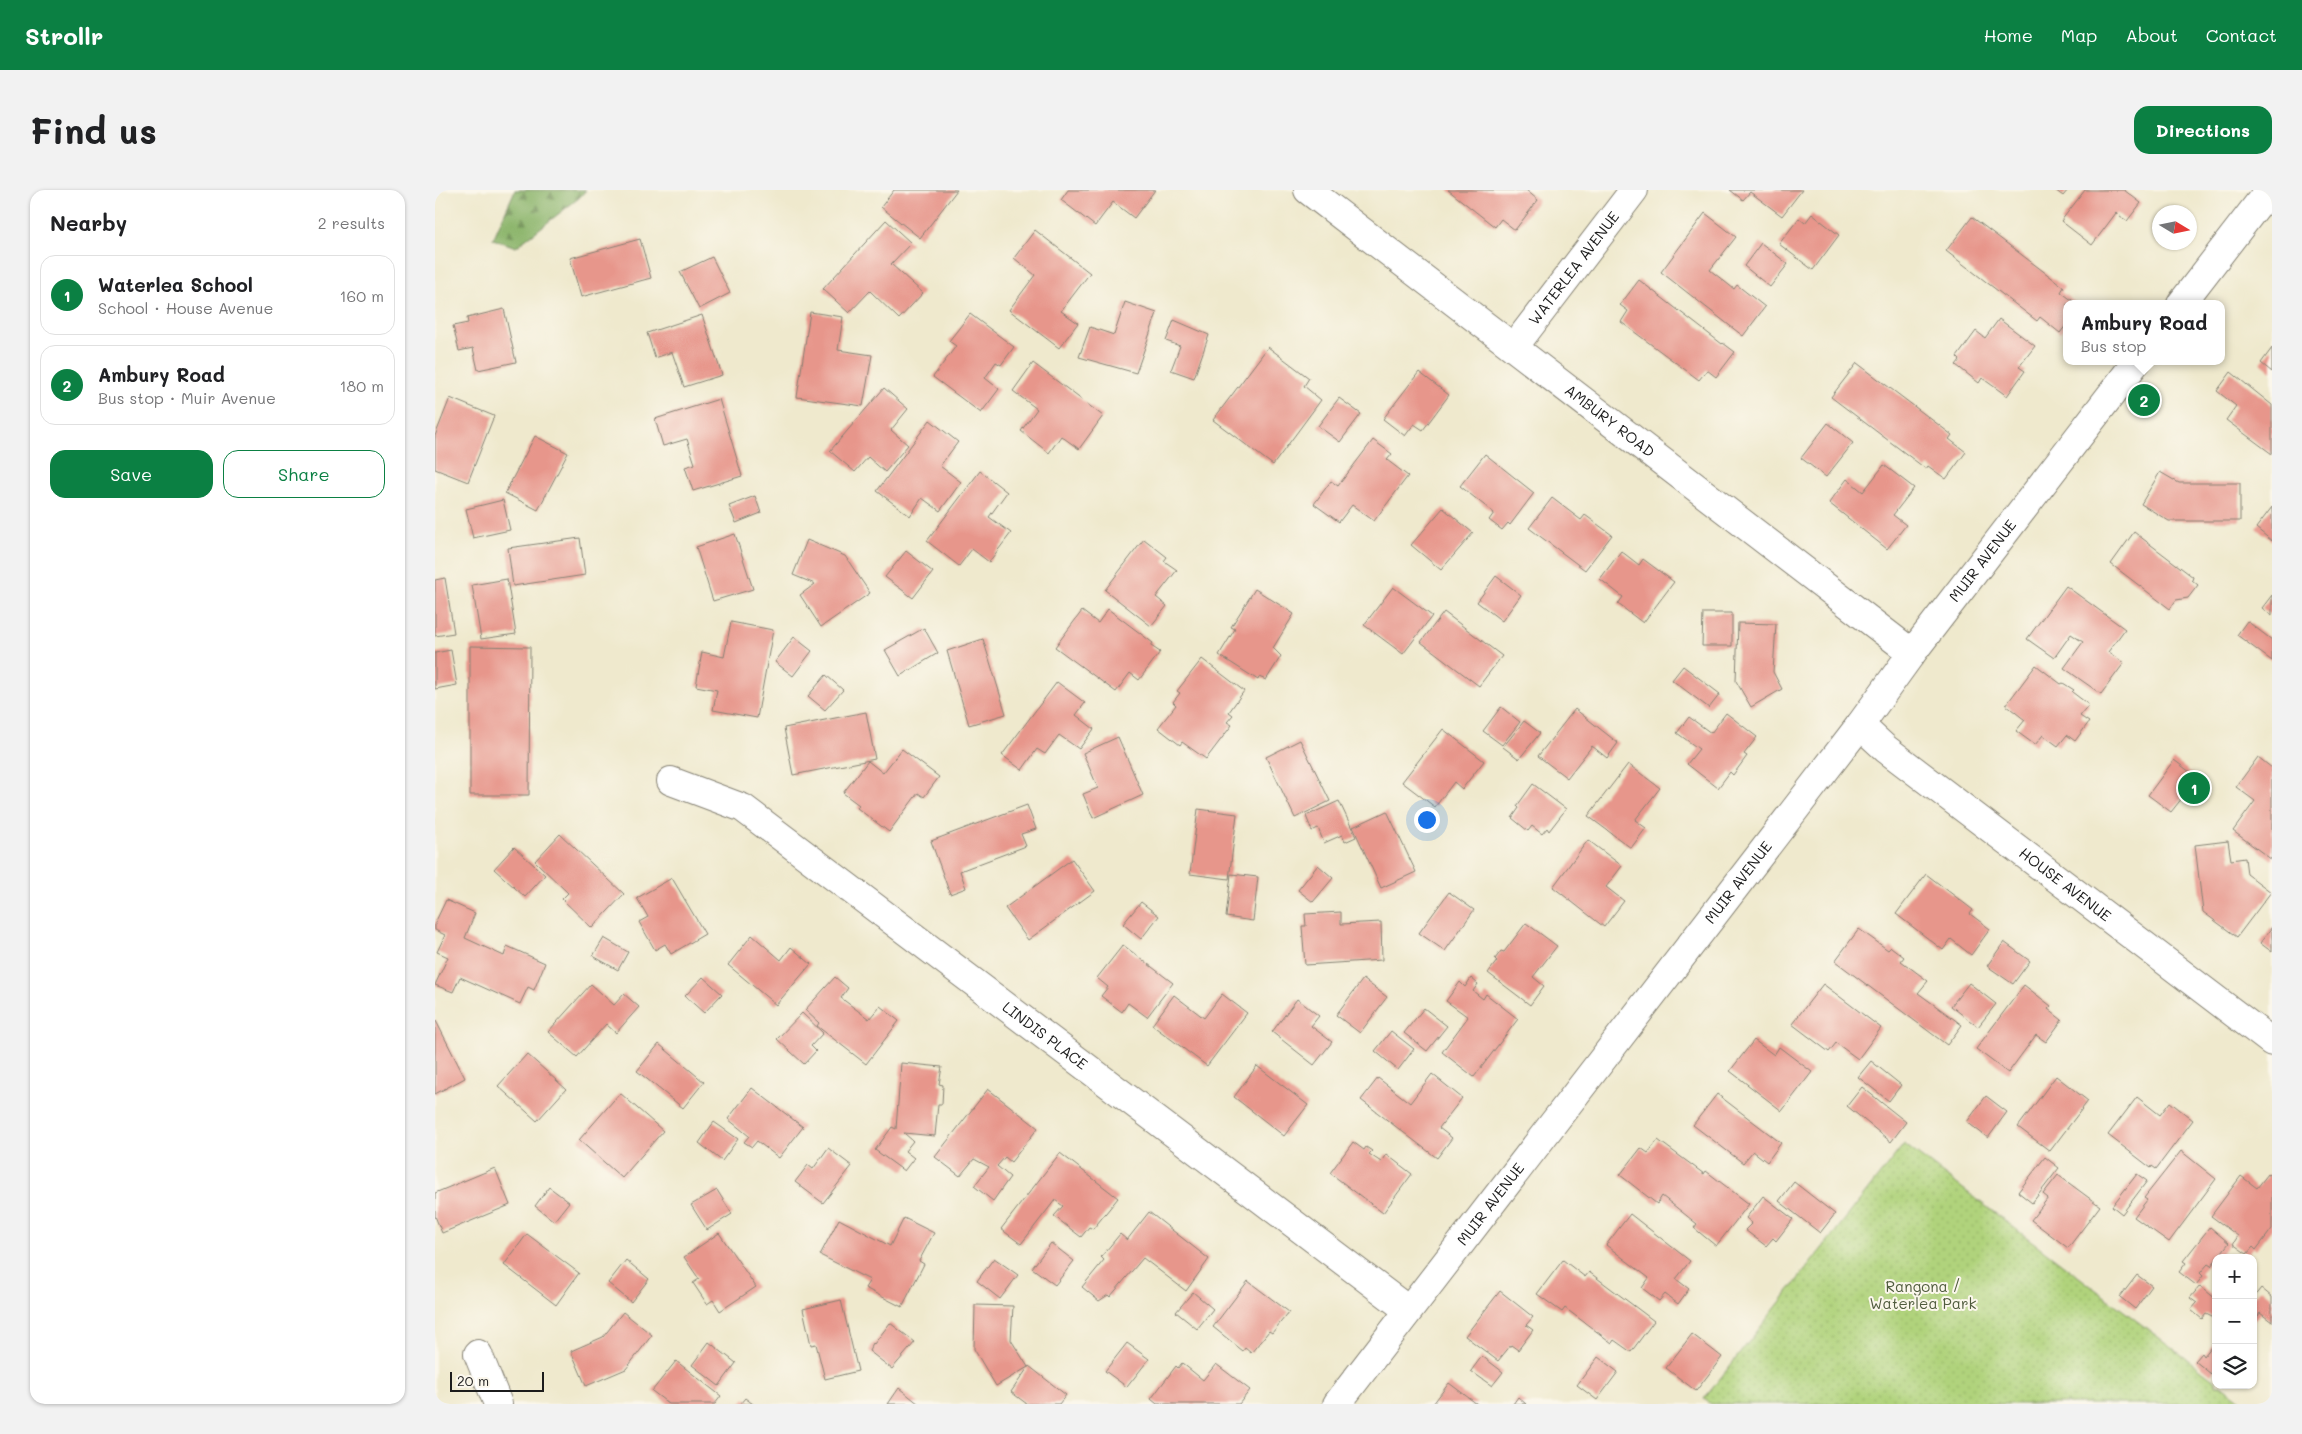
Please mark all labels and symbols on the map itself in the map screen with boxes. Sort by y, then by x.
north arrow [2152,205,2197,250]
street label: WATERLEA AVENUE [1523,207,1623,329]
street label: AMBURY ROAD [1561,380,1659,461]
pin: 2 [2128,381,2160,419]
street label: MUIR AVENUE [1944,515,2020,606]
pin: 1 [2178,769,2210,807]
your location [1414,807,1440,833]
street label: MUIR AVENUE [1700,836,1776,927]
street label: HOUSE AVENUE [2015,843,2116,926]
street label: LINDIS PLACE [999,996,1092,1074]
street label: MUIR AVENUE [1452,1158,1528,1249]
park label: Rangona / Waterlea Park [1869,1276,1977,1313]
scale bar [450,1369,544,1392]

